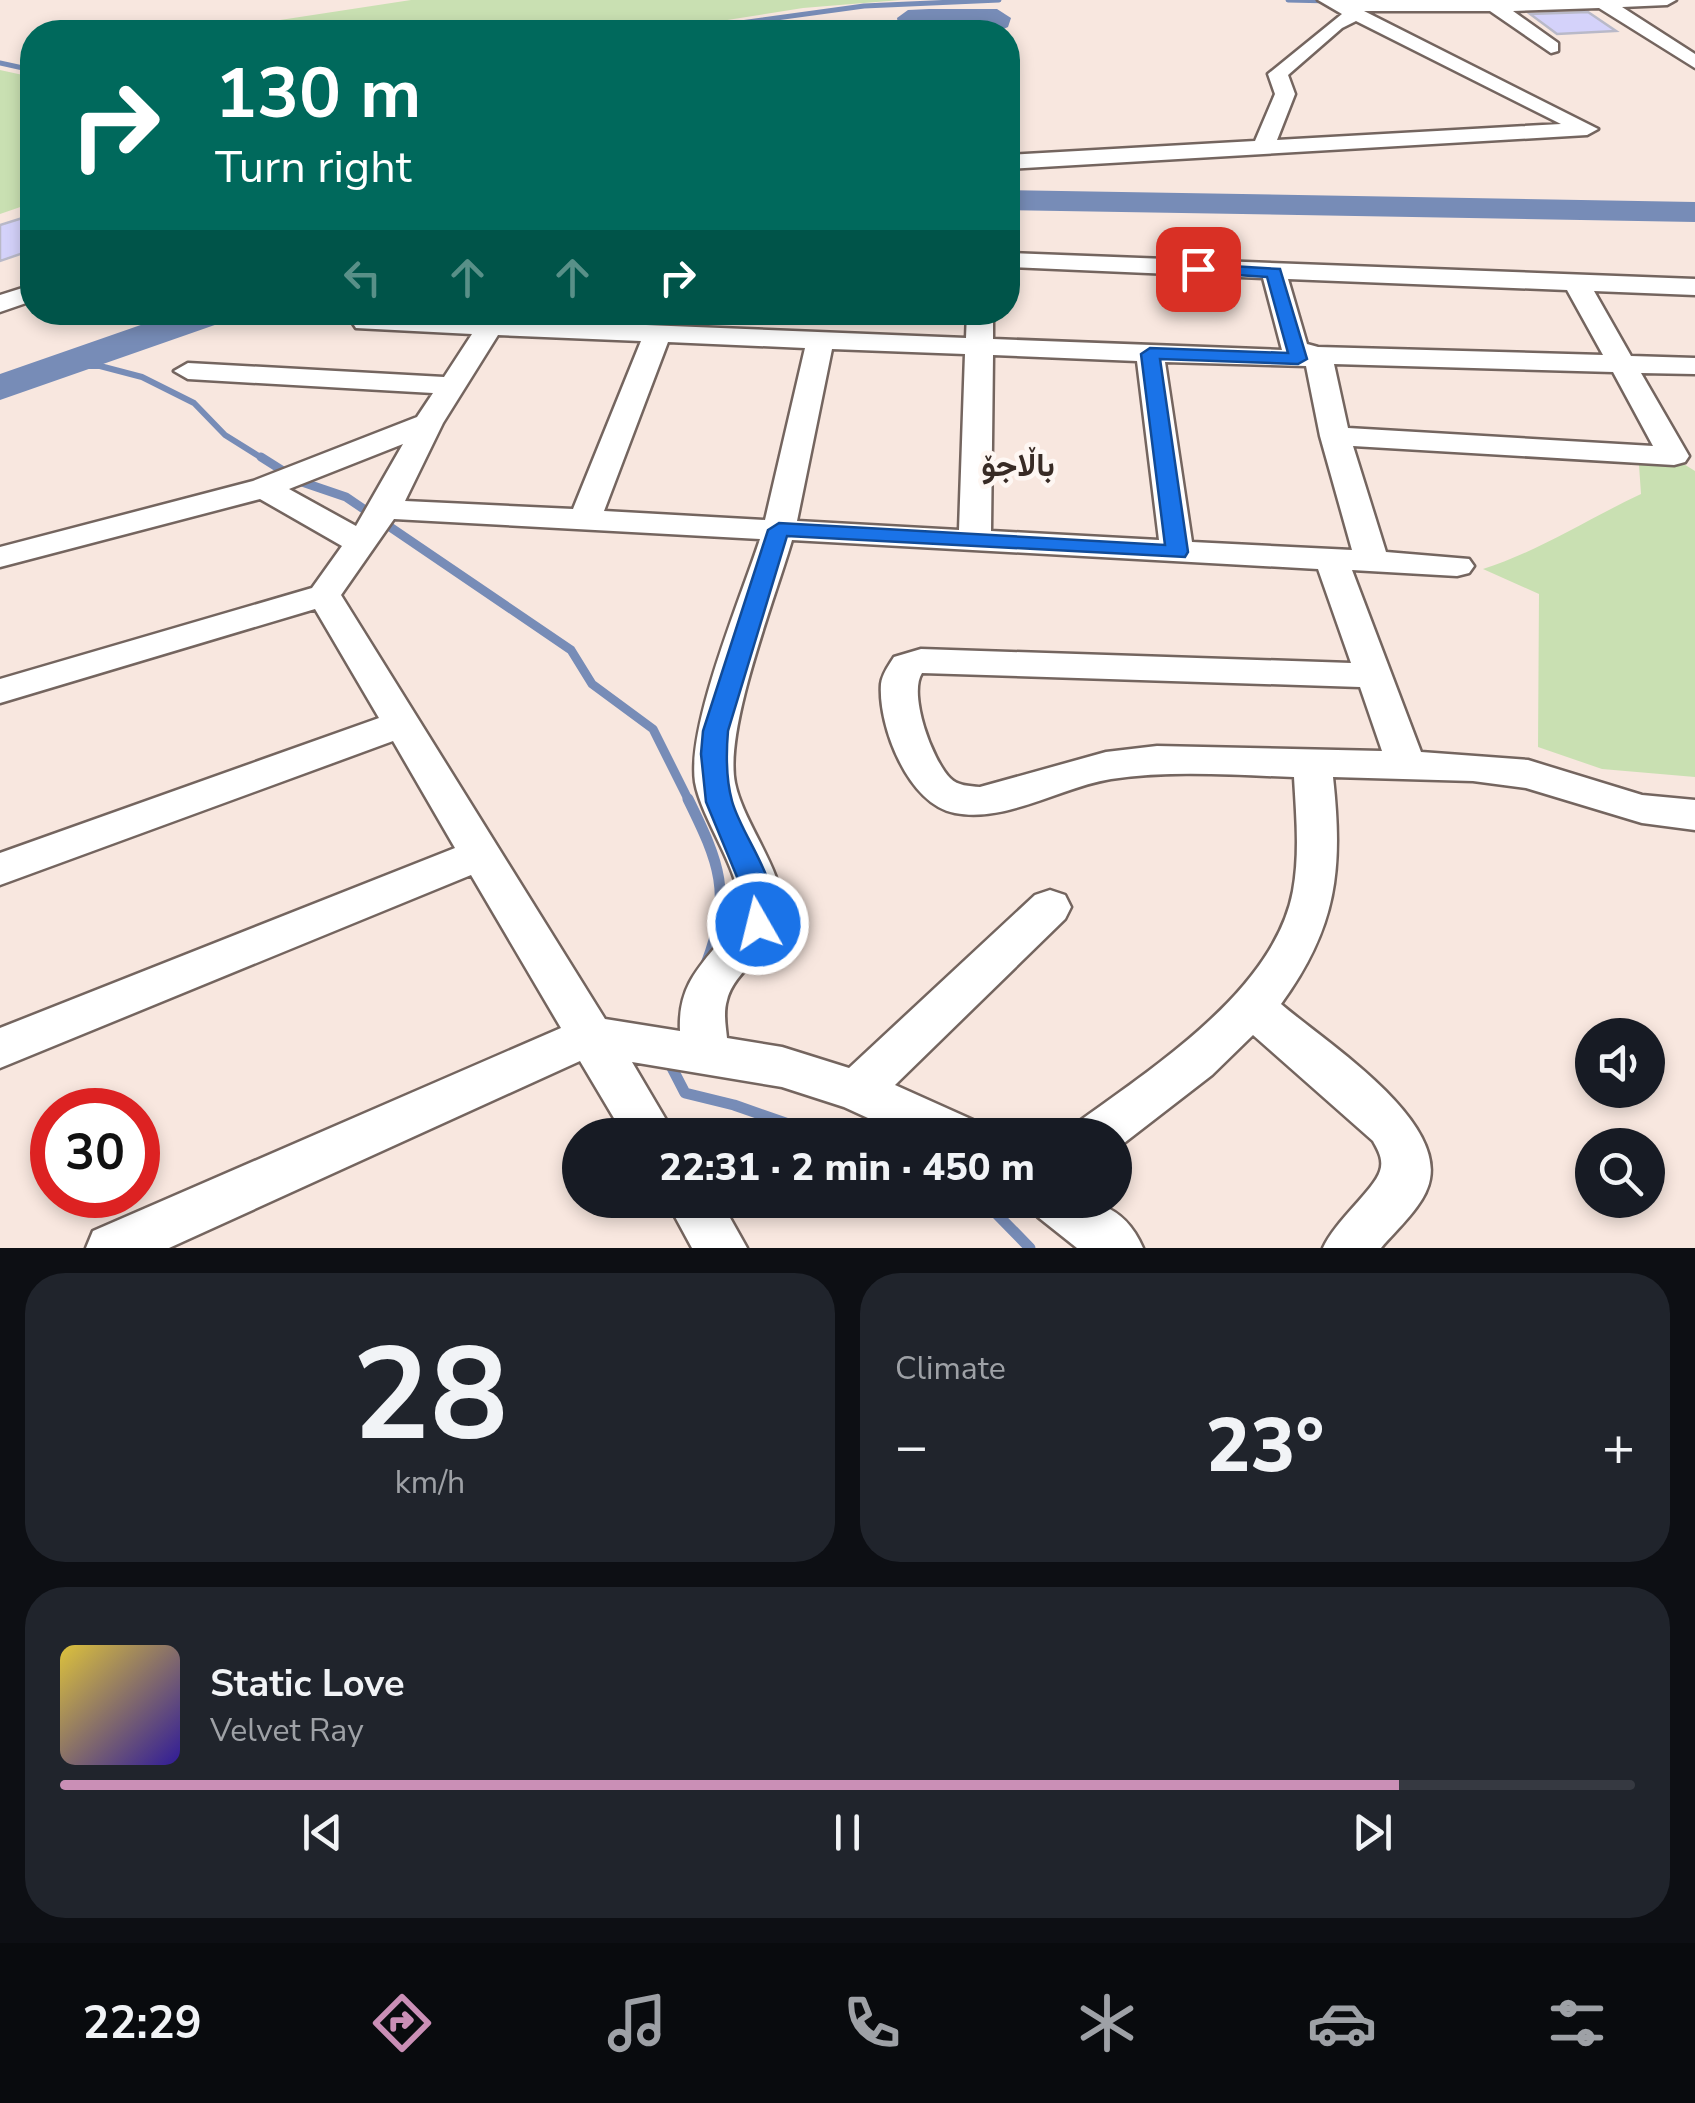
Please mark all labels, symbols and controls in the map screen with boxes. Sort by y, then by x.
text: 130 m [215,46,421,142]
icon: right [50,60,180,190]
text: Turn right [215,137,412,198]
pin [1156,227,1241,312]
icon: arrive [1171,242,1226,297]
icon: left [335,250,390,305]
icon: ahead [440,250,495,305]
icon: ahead [545,250,600,305]
icon: right [650,250,705,305]
district label: باڵاجۆ [981,444,1055,487]
position arrow [706,872,810,976]
map controls [1575,1018,1665,1218]
button: sound [1575,1018,1665,1108]
speed limit sign: 30 [30,1088,160,1218]
button: search [1575,1128,1665,1218]
text: 22:31 · 2 min · 450 m [659,1142,1035,1193]
text: 28 [352,1307,508,1484]
text: Climate [895,1347,1006,1390]
text: 23° [1206,1395,1324,1497]
text: − [895,1409,928,1484]
text: + [1602,1409,1635,1484]
text: km/h [395,1461,465,1504]
text: Static Love [210,1658,405,1709]
text: Velvet Ray [210,1709,364,1752]
icon: previous [295,1805,350,1860]
icon: pause [820,1805,875,1860]
icon: next [1345,1805,1400,1860]
icon: directions [367,1988,437,2058]
icon: music [602,1988,672,2058]
icon: phone [837,1988,907,2058]
icon: climate [1072,1988,1142,2058]
icon: car [1307,1988,1377,2058]
icon: filters [1542,1988,1612,2058]
text: 22:29 [83,1993,202,2054]

